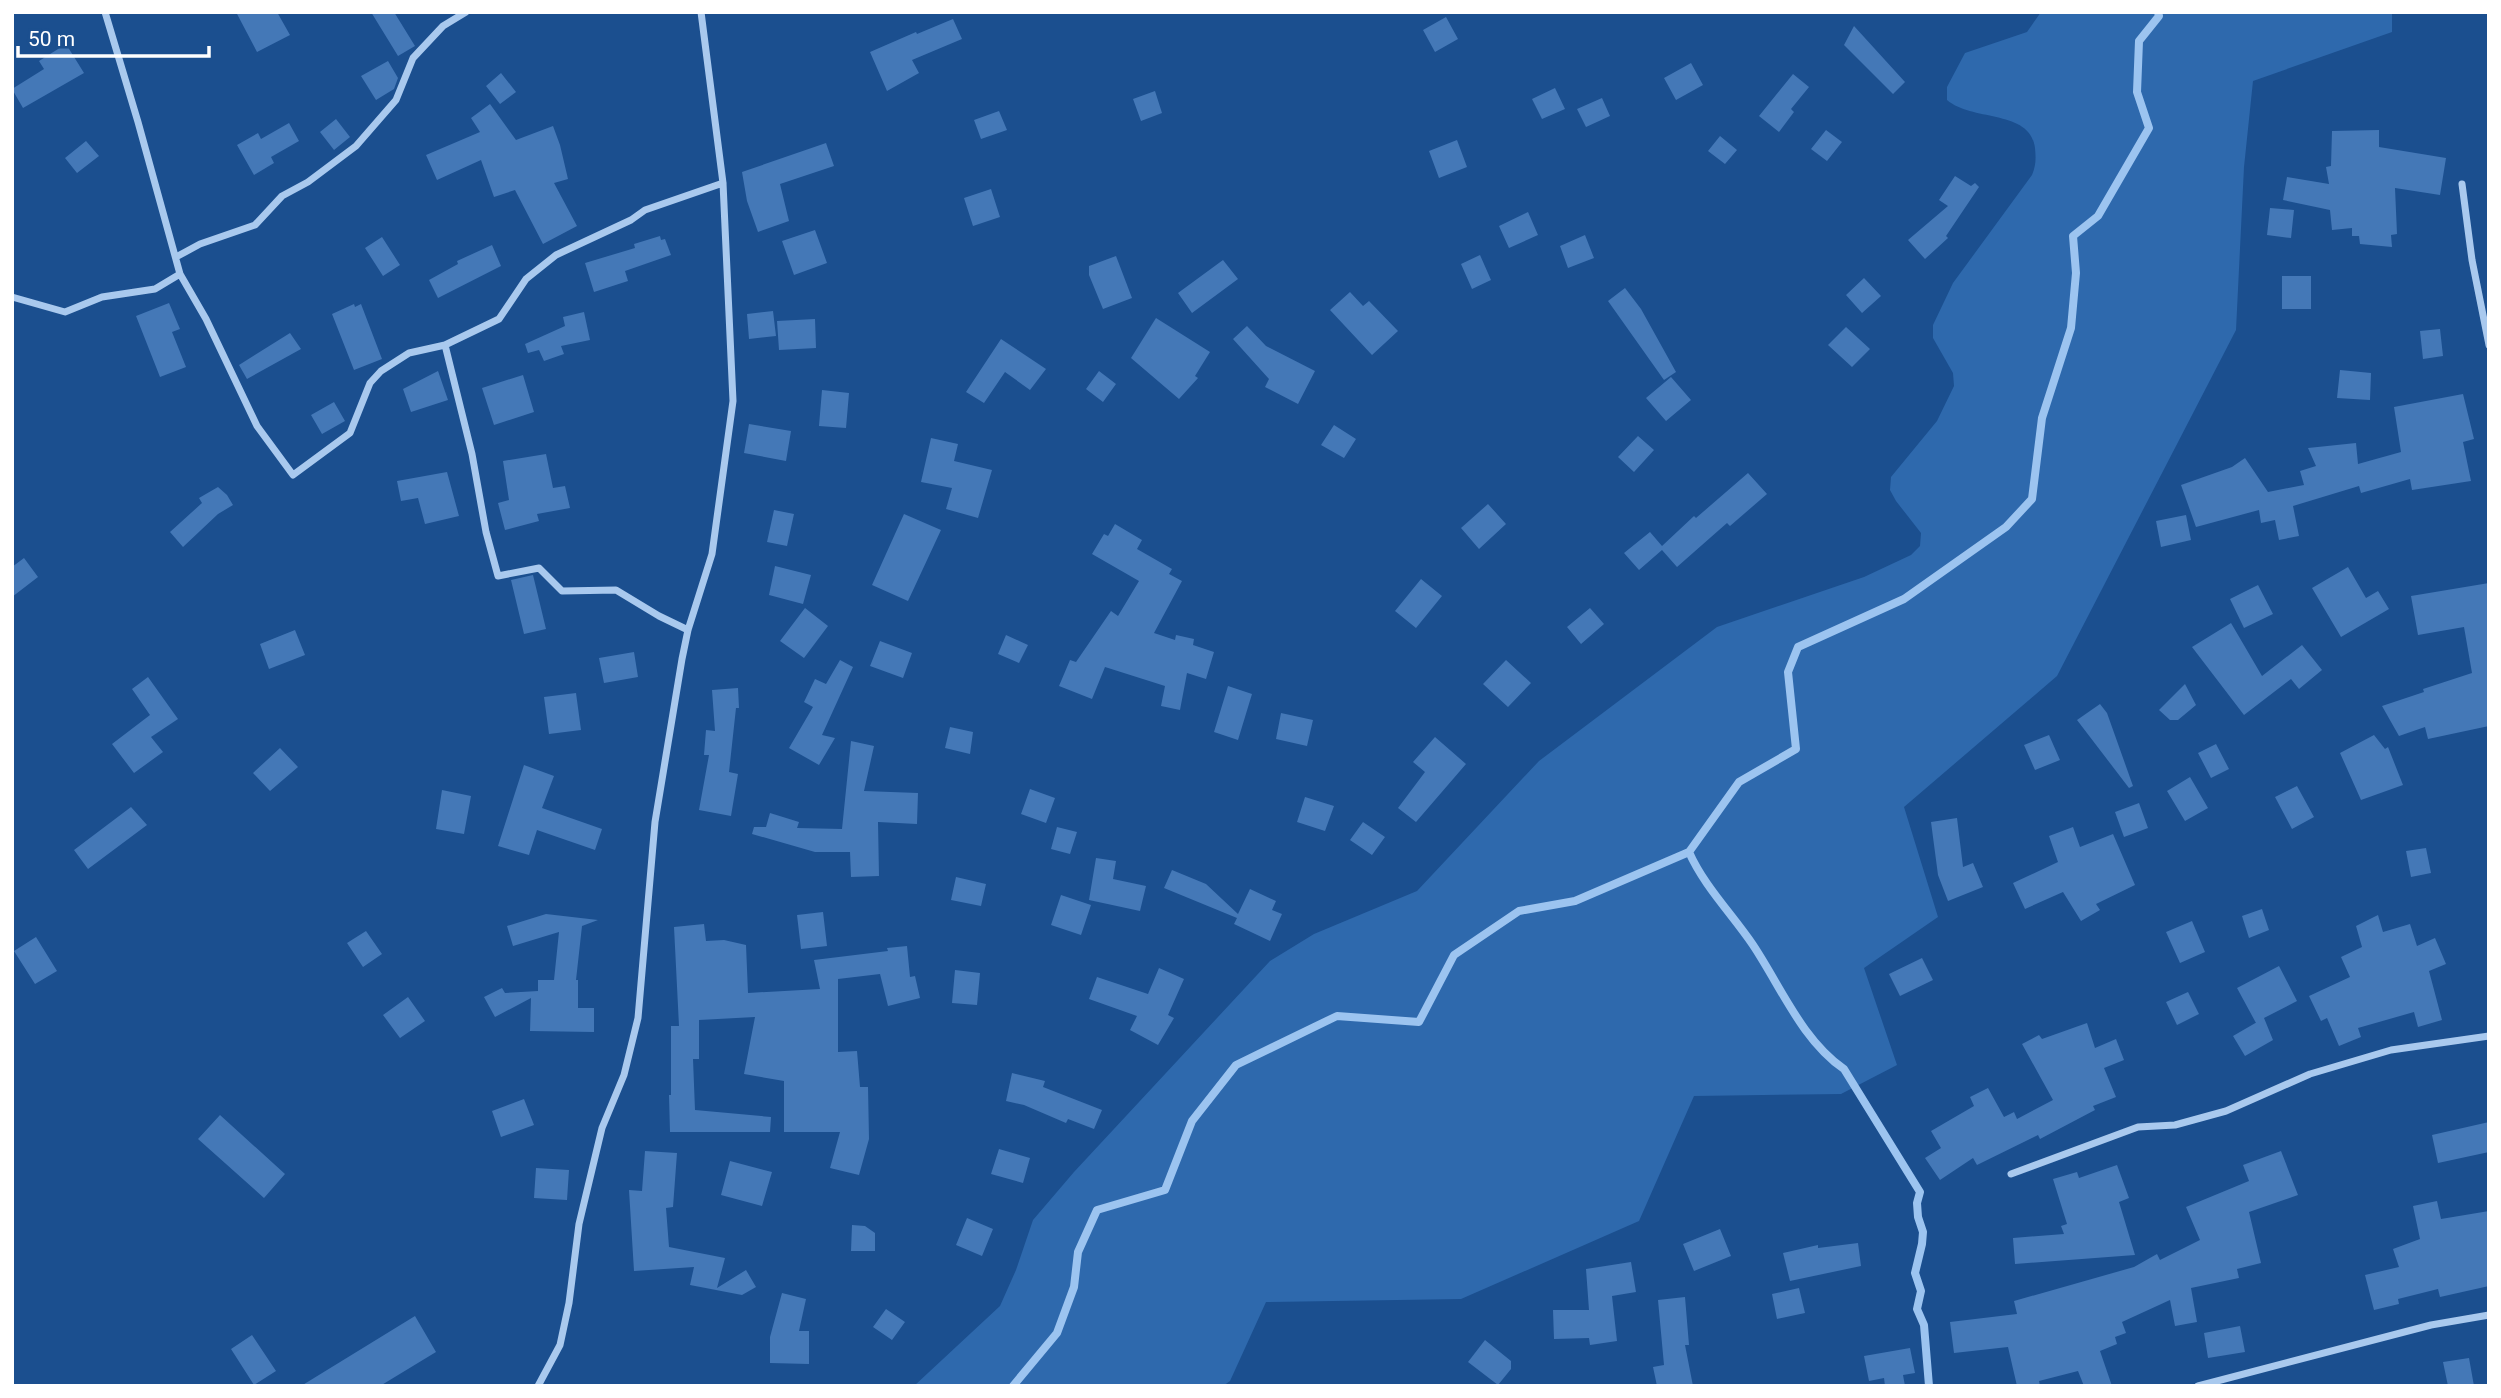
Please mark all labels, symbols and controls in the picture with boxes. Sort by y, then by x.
scale bar [18,14,208,58]
text: 50 m [28,27,75,51]

